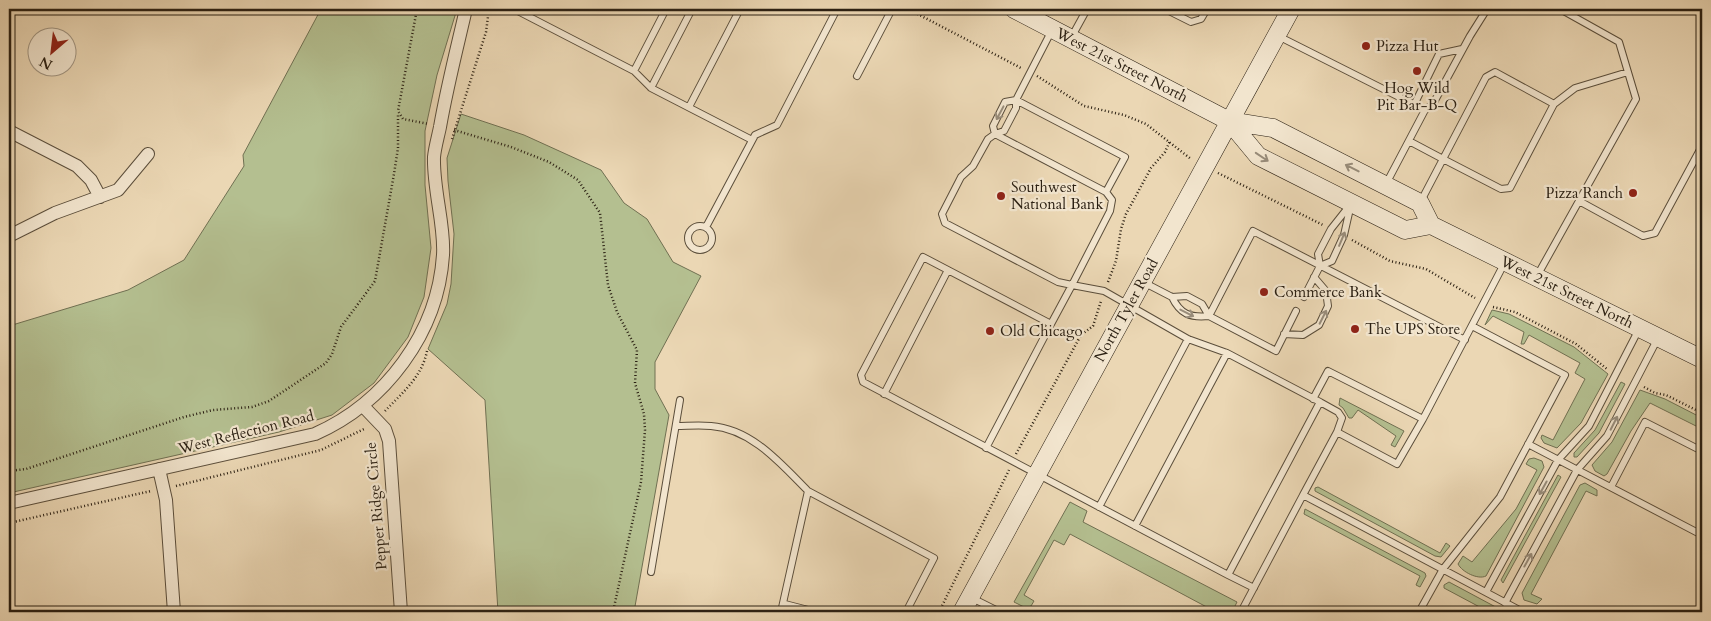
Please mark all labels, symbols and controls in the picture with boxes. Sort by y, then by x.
street label: West 21st Street North [1052,23,1192,107]
north arrow [28,28,78,78]
place label: Pizza Hut [1376,36,1439,56]
marker: Pizza Hut [1360,40,1372,52]
text: N [36,52,56,74]
marker: Hog Wild Pit Bar-B-Q [1411,65,1423,77]
place label: Hog Wild Pit Bar-B-Q [1377,78,1457,115]
one-way arrow [994,105,1004,120]
one-way arrow [1255,151,1269,162]
one-way arrow [1345,163,1360,172]
place label: Southwest National Bank [1011,177,1103,214]
place label: Pizza Ranch [1546,183,1624,203]
marker: Pizza Ranch [1627,187,1639,199]
marker: Southwest National Bank [995,190,1007,202]
one-way arrow [1338,232,1347,247]
street label: West 21st Street North [1496,251,1638,333]
street label: North Tyler Road [1089,255,1163,365]
place label: Commerce Bank [1274,282,1382,302]
marker: Commerce Bank [1258,286,1270,298]
one-way arrow [1179,309,1194,318]
one-way arrow [1319,310,1328,325]
place label: The UPS Store [1365,319,1461,339]
place label: Old Chicago [1000,321,1083,341]
marker: The UPS Store [1349,323,1361,335]
marker: Old Chicago [984,325,996,337]
street label: West Reflection Road [175,405,316,459]
one-way arrow [1609,415,1619,430]
street label: Pepper Ridge Circle [360,441,392,571]
one-way arrow [1537,481,1547,495]
one-way arrow [1524,553,1533,568]

